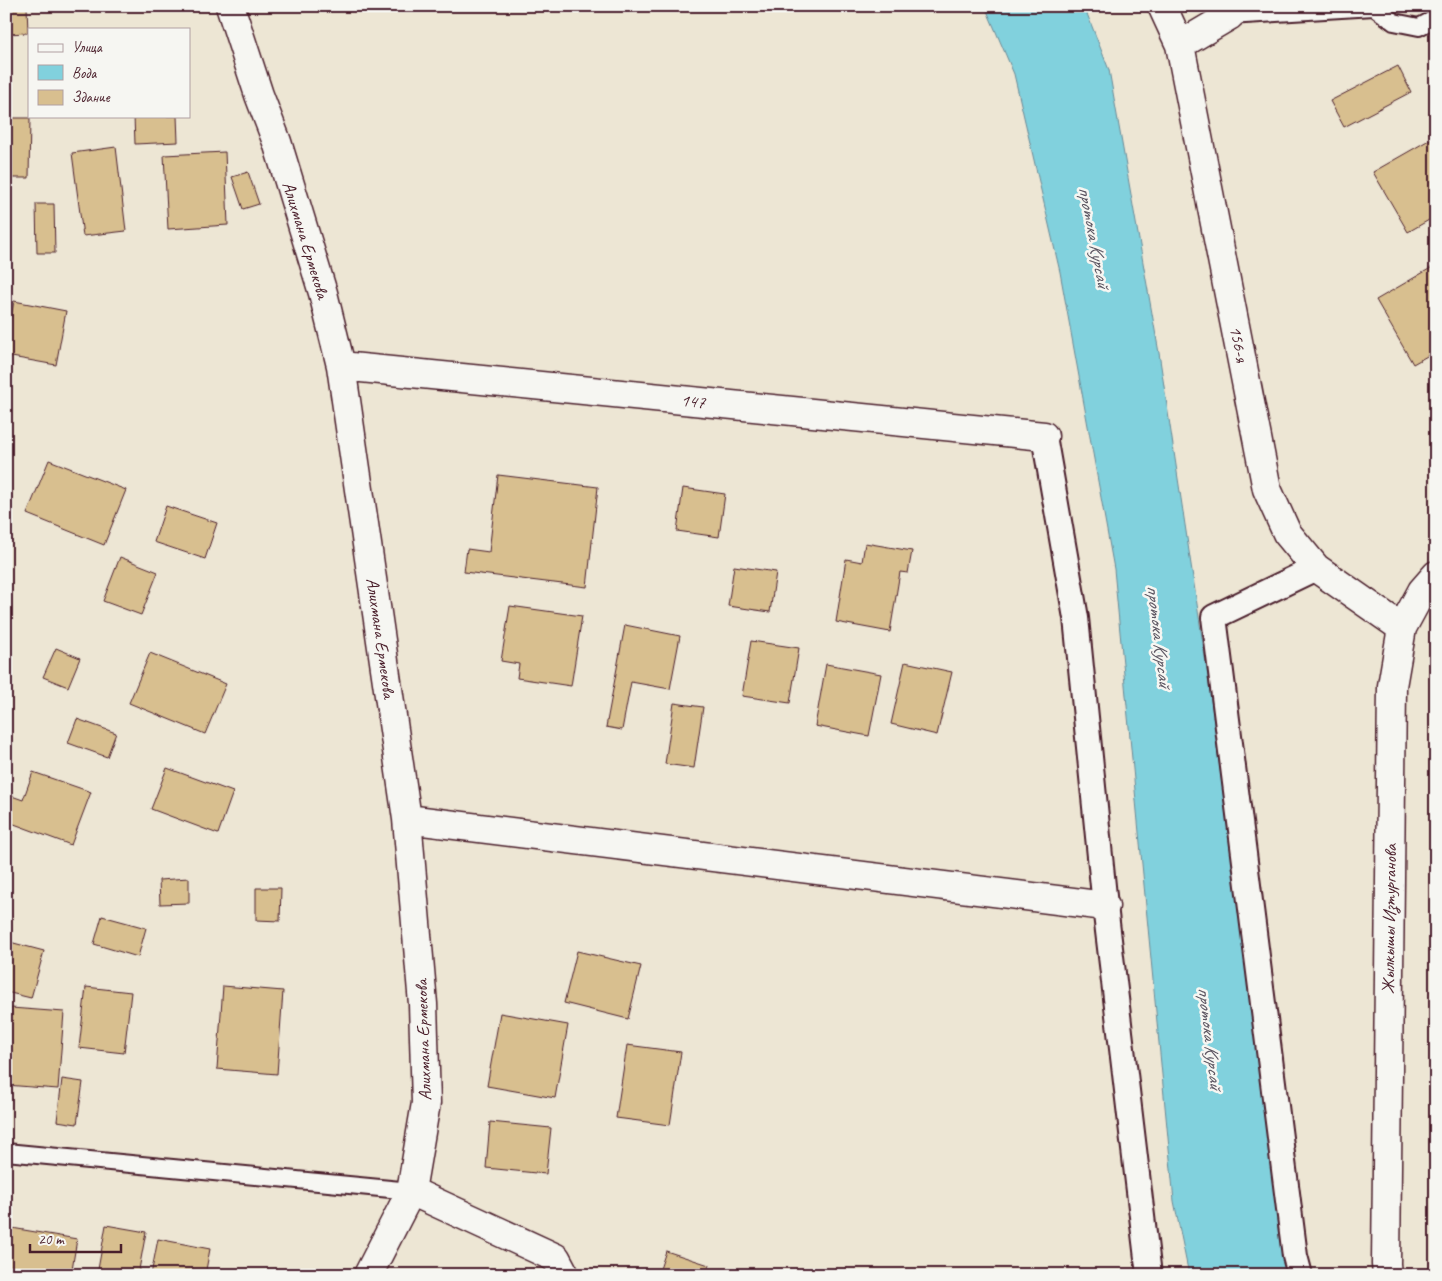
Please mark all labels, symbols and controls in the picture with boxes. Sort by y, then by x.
legend [28,28,190,118]
text: Улица [72,38,103,57]
text: Вода [72,64,97,83]
text: Здание [72,88,111,107]
street label: Алихмана Ермекова [278,179,335,303]
water label: протока Курсай [1072,184,1116,294]
street label: 156-я [1225,324,1254,366]
street label: 147 [680,389,707,413]
street label: Алихмана Ермекова [362,576,401,701]
water label: протока Курсай [1141,584,1178,692]
street label: Жылкышы Изтурганова [1377,843,1402,994]
street label: Алихмана Ермекова [410,977,436,1101]
water label: протока Курсай [1192,986,1229,1094]
scale bar [30,1221,121,1253]
text: 20 m [38,1230,65,1249]

